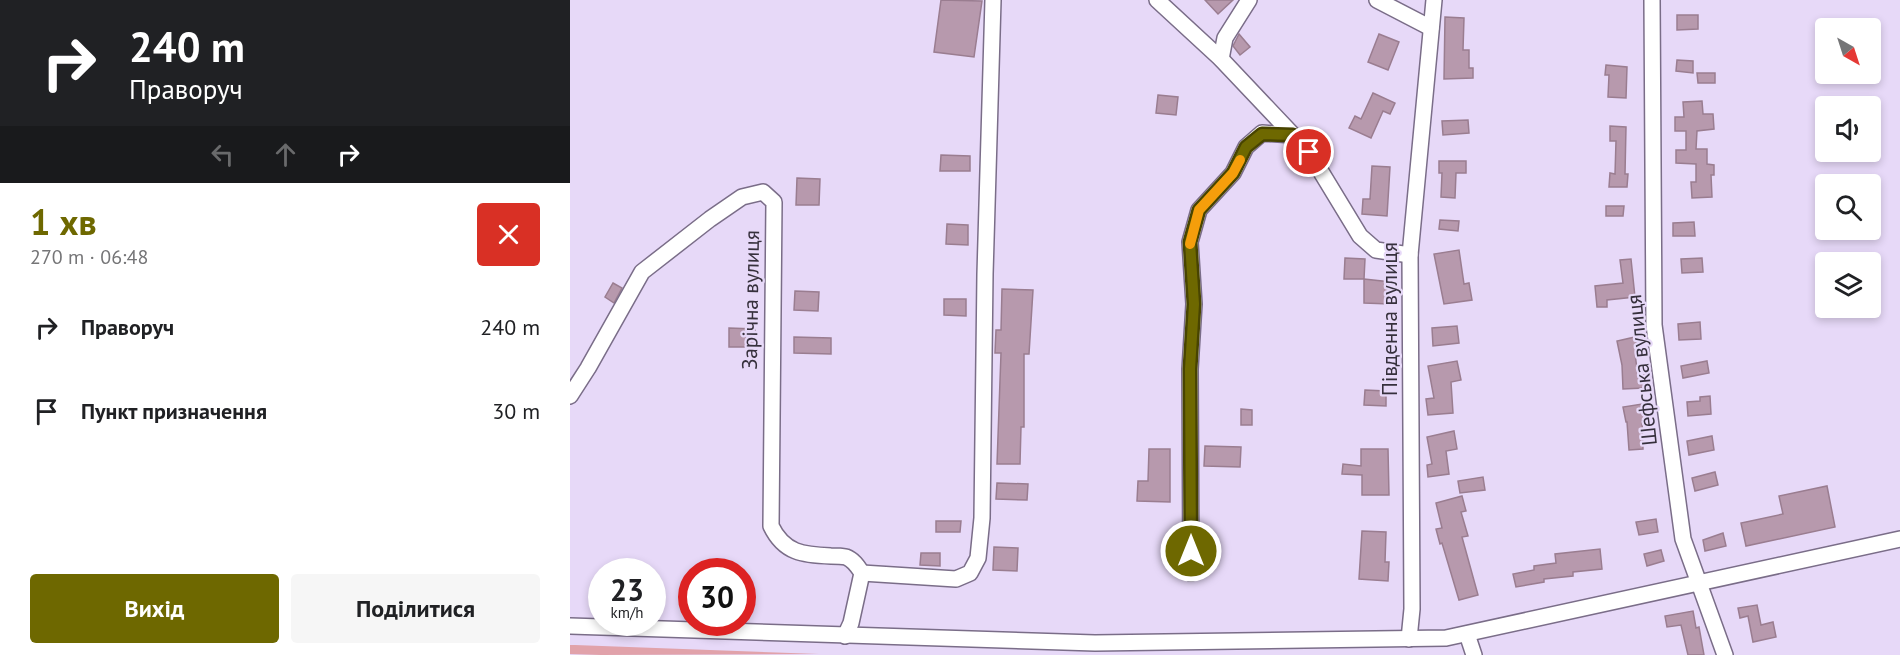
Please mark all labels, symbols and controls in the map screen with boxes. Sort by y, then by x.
north arrow [1815,18,1881,84]
map controls [1815,18,1881,318]
text: 240 m [129,19,245,74]
icon: right [30,24,108,102]
text: Праворуч [129,72,243,106]
button: sound [1815,96,1881,162]
pin [1283,126,1334,177]
icon: arrive [1292,135,1325,168]
icon: left [206,138,239,171]
icon: ahead [269,138,302,171]
icon: right [332,138,365,171]
button: search [1815,174,1881,240]
text: 1 хв [30,198,97,245]
button: close [477,203,540,266]
street label: Зарічна вулиця [736,230,765,370]
street label: Південна вулиця [1376,242,1403,396]
text: 270 m · 06:48 [30,244,148,270]
button: layers [1815,252,1881,318]
street label: Шефська вулиця [1620,293,1663,447]
icon: right [30,311,63,344]
text: Праворуч [81,313,174,341]
text: 240 m [480,313,540,341]
icon: arrive [30,395,63,428]
text: Пункт призначення [81,397,267,425]
text: 30 m [492,397,540,425]
position arrow [1159,519,1223,583]
speed limit sign: 30 [678,558,756,636]
text: 23 [610,570,644,609]
button: Вихід [30,574,279,643]
button: Поділитися [291,574,540,643]
text: km/h [611,603,643,622]

